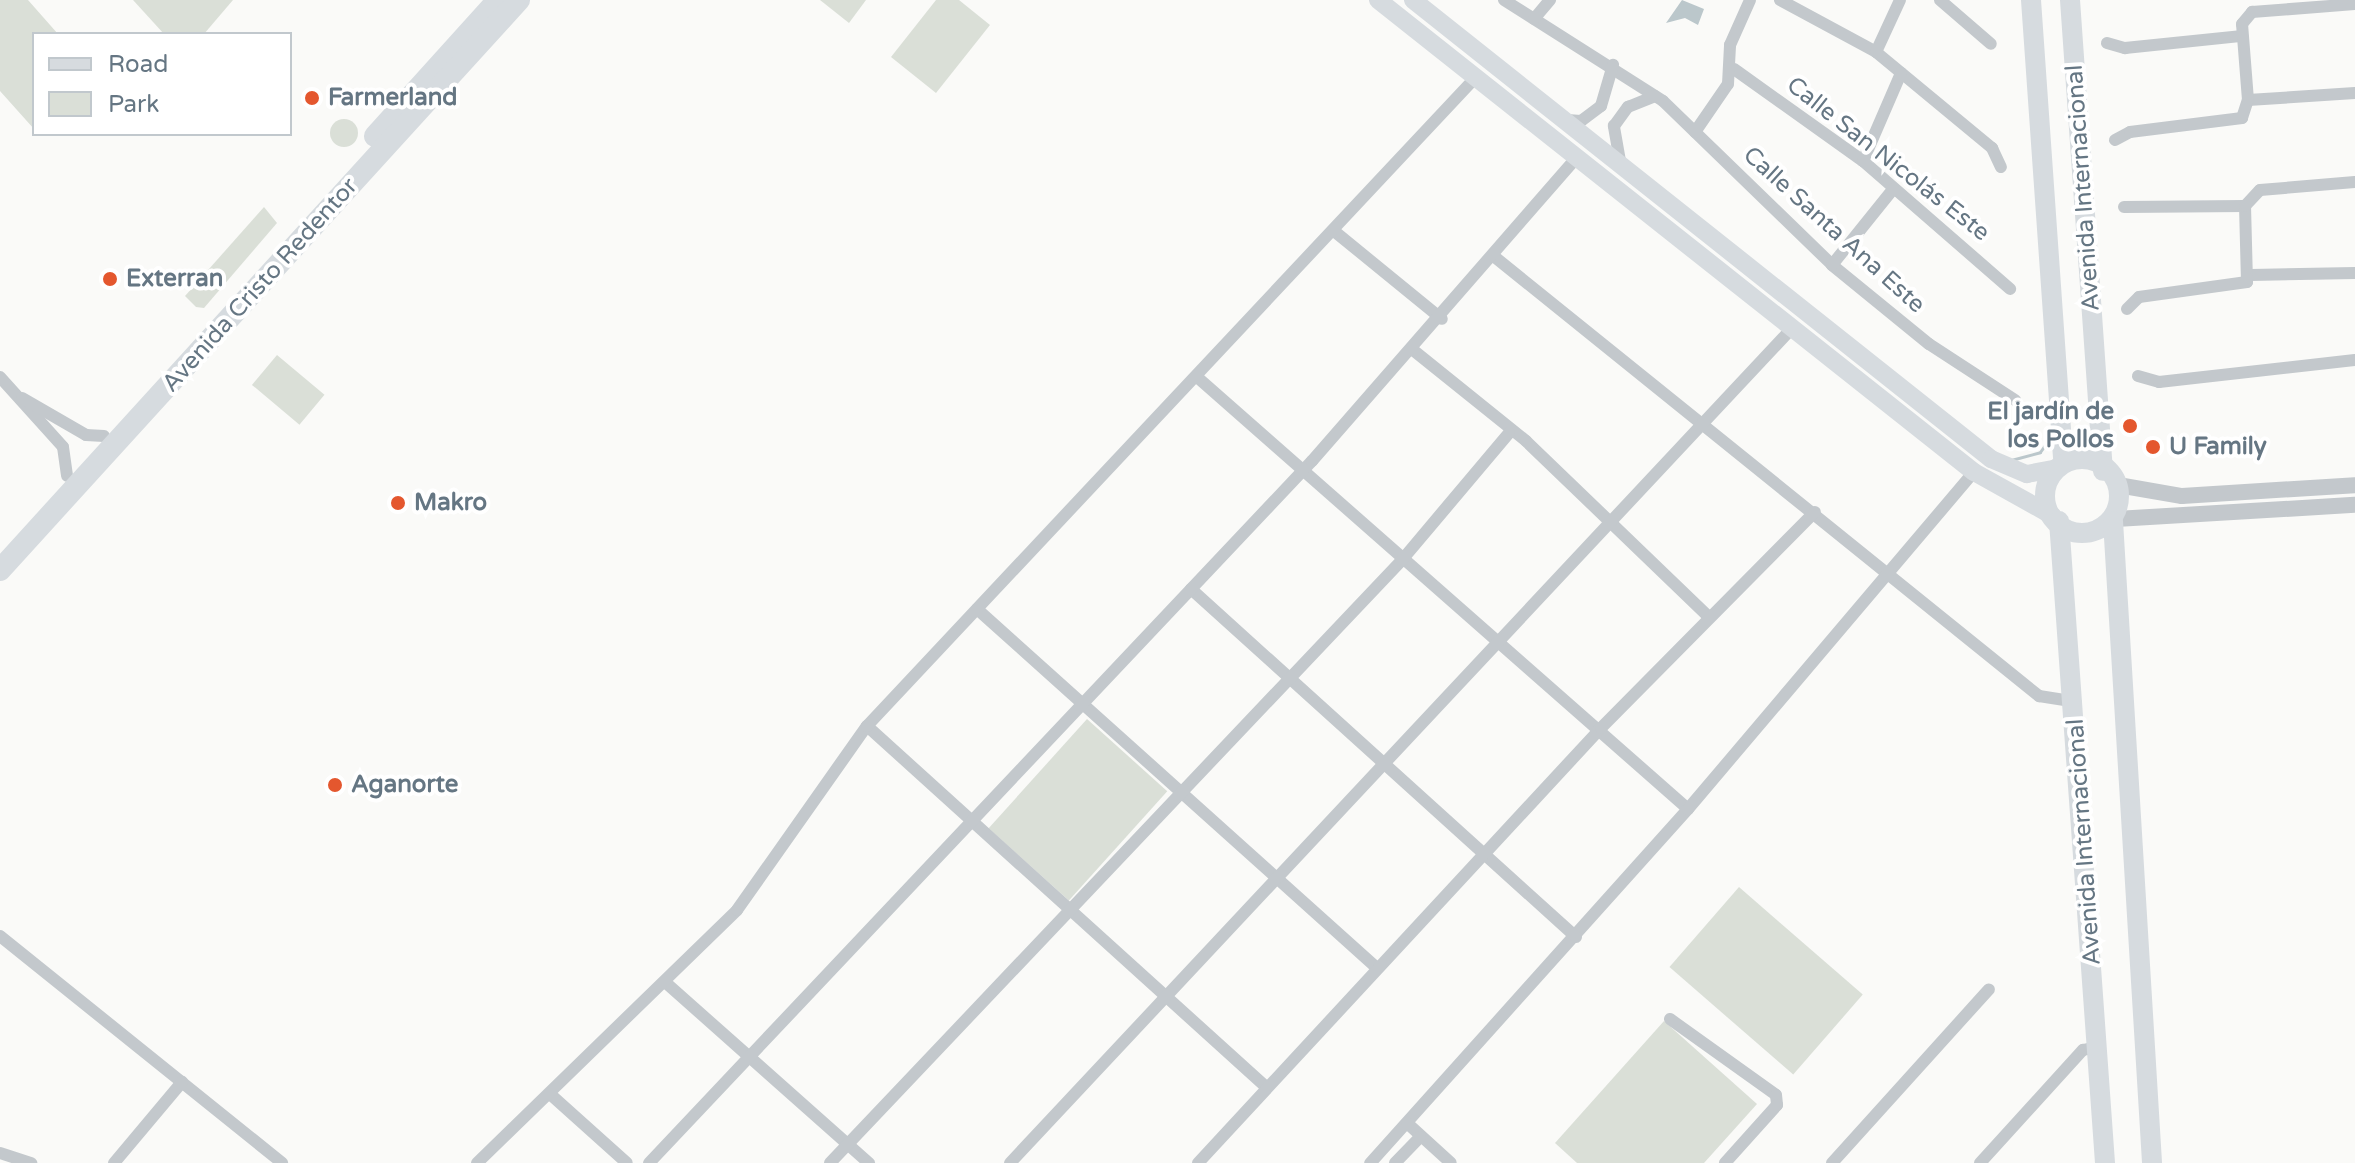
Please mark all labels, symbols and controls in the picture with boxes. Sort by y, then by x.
legend [32,32,292,136]
text: Road [108,50,168,79]
street label: Avenida Internacional [2060,64,2106,312]
street label: Calle San Nicolás Este [1781,71,1995,247]
place label: Farmerland [328,84,457,112]
marker: Farmerland [303,89,321,107]
text: Park [108,90,159,119]
street label: Calle Santa Ana Este [1737,141,1931,319]
street label: Avenida Cristo Redentor [156,172,364,398]
place label: Exterran [126,265,223,293]
marker: Exterran [101,270,119,288]
place label: El jardín de los Pollos [1987,398,2114,454]
marker: El jardín de los Pollos [2121,417,2139,435]
place label: U Family [2169,433,2267,461]
marker: U Family [2144,438,2162,456]
place label: Makro [414,489,487,517]
marker: Makro [389,494,407,512]
street label: Avenida Internacional [2061,718,2107,966]
place label: Aganorte [351,771,458,799]
marker: Aganorte [326,776,344,794]

